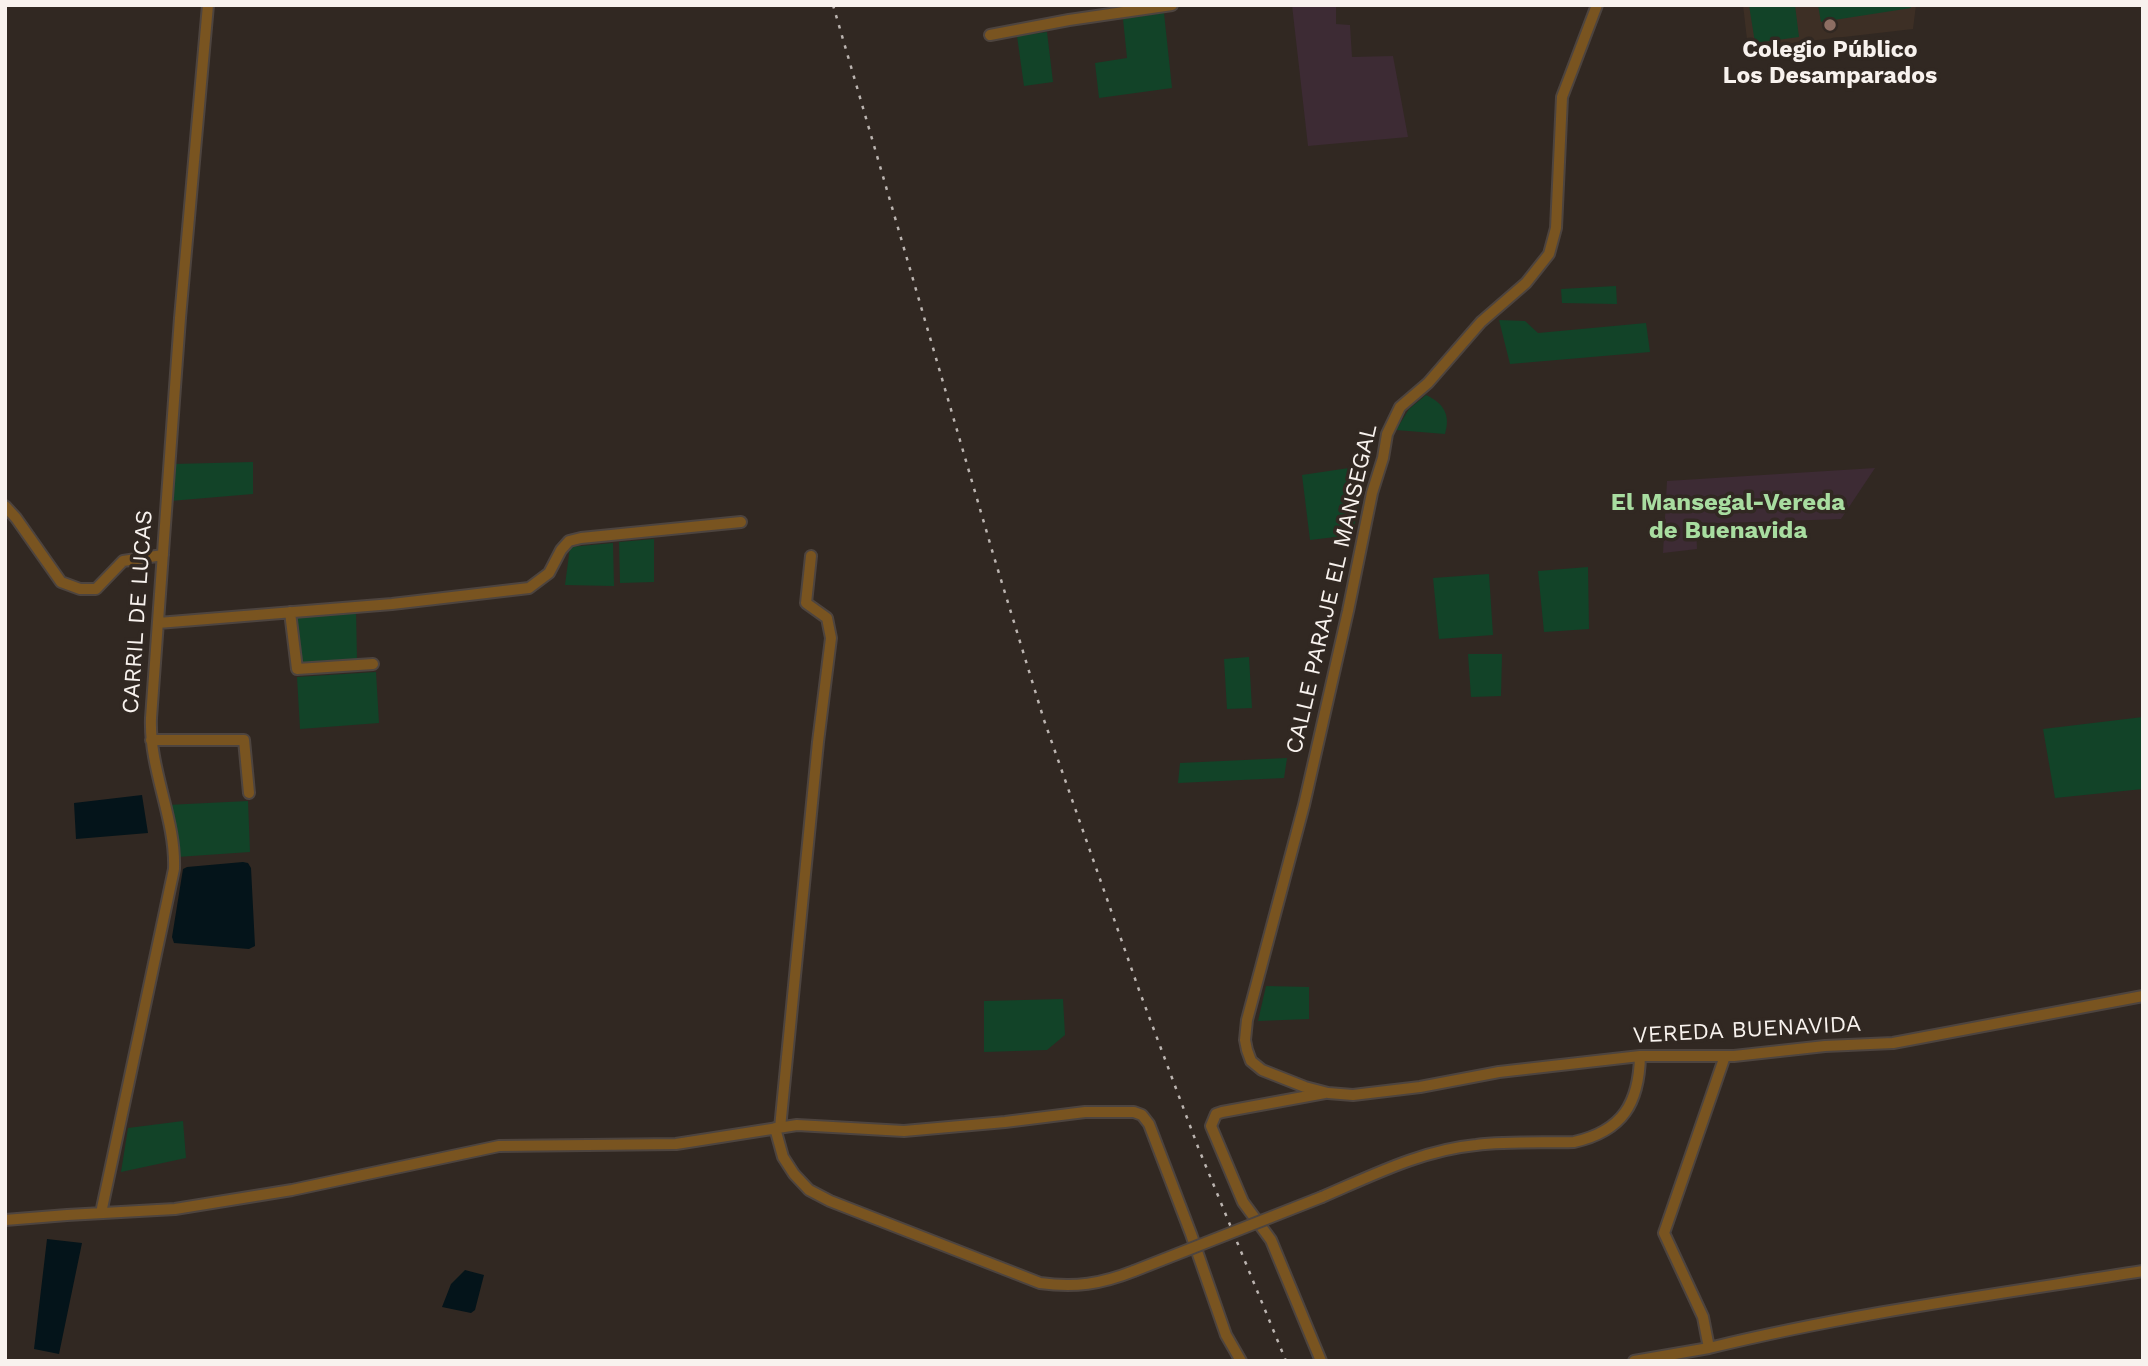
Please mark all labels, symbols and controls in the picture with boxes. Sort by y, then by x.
marker: Colegio Público Los Desamparados [1822,17,1838,33]
place label: Colegio Público Los Desamparados [1723,36,1937,90]
street label: CALLE PARAJE EL MANSEGAL [1281,421,1383,757]
district label: El Mansegal-Vereda de Buenavida [1611,489,1845,545]
street label: CARRIL DE LUCAS [117,509,159,715]
street label: VEREDA BUENAVIDA [1632,1010,1862,1050]

